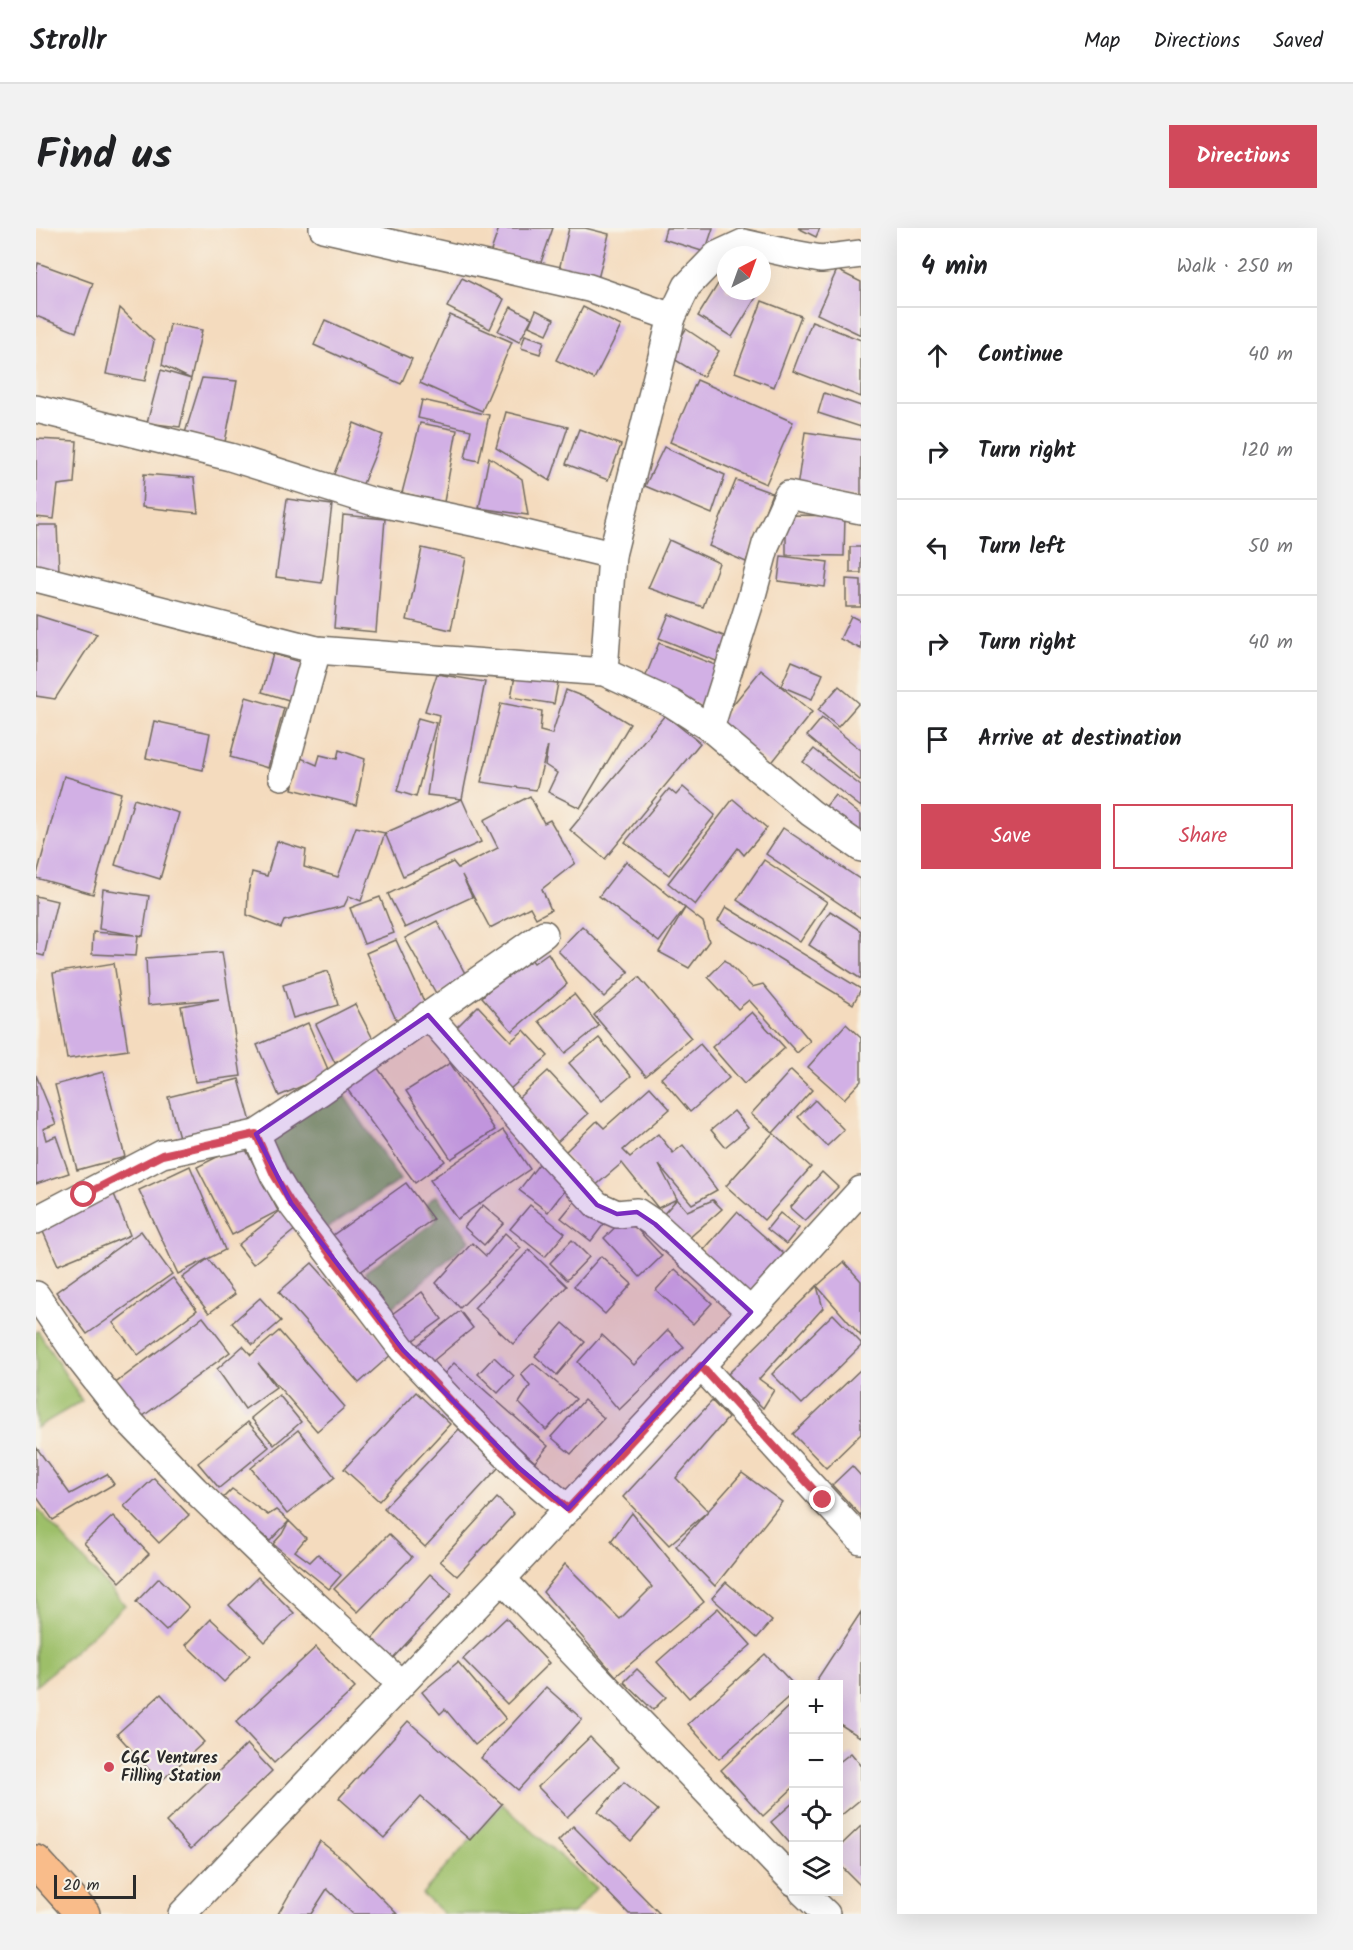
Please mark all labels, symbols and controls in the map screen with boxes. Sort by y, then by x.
text: Strollr [30,19,106,64]
text: Map [1084,25,1120,58]
text: Directions [1153,25,1240,58]
text: Saved [1273,25,1323,58]
text: Find us [36,123,172,190]
button: Directions [1169,125,1317,188]
north arrow [717,246,771,300]
text: 4 min [921,246,988,288]
text: Walk · 250 m [1177,251,1293,283]
text: Continue [978,338,1063,373]
icon: ahead [921,339,954,372]
text: 40 m [1248,339,1293,371]
text: Turn right [978,434,1076,469]
icon: right [921,435,954,468]
text: 120 m [1241,435,1293,467]
text: Turn left [978,530,1065,565]
icon: left [921,531,954,564]
text: 50 m [1248,531,1293,563]
text: Turn right [978,626,1076,661]
icon: right [921,627,954,660]
text: 40 m [1248,627,1293,659]
text: Arrive at destination [978,722,1181,757]
icon: arrive [921,723,954,756]
button: Save [921,804,1101,869]
button: Share [1113,804,1293,869]
route start [70,1181,96,1207]
route end [809,1486,835,1512]
map controls [789,1680,843,1896]
button: + [789,1680,843,1734]
button: − [789,1734,843,1788]
place label: CGC Ventures Filling Station [121,1746,221,1789]
marker: CGC Ventures Filling Station [102,1760,116,1774]
button: locate [789,1788,843,1842]
button: layers [789,1842,843,1896]
scale bar [54,1872,136,1900]
text: 20 m [63,1873,99,1898]

